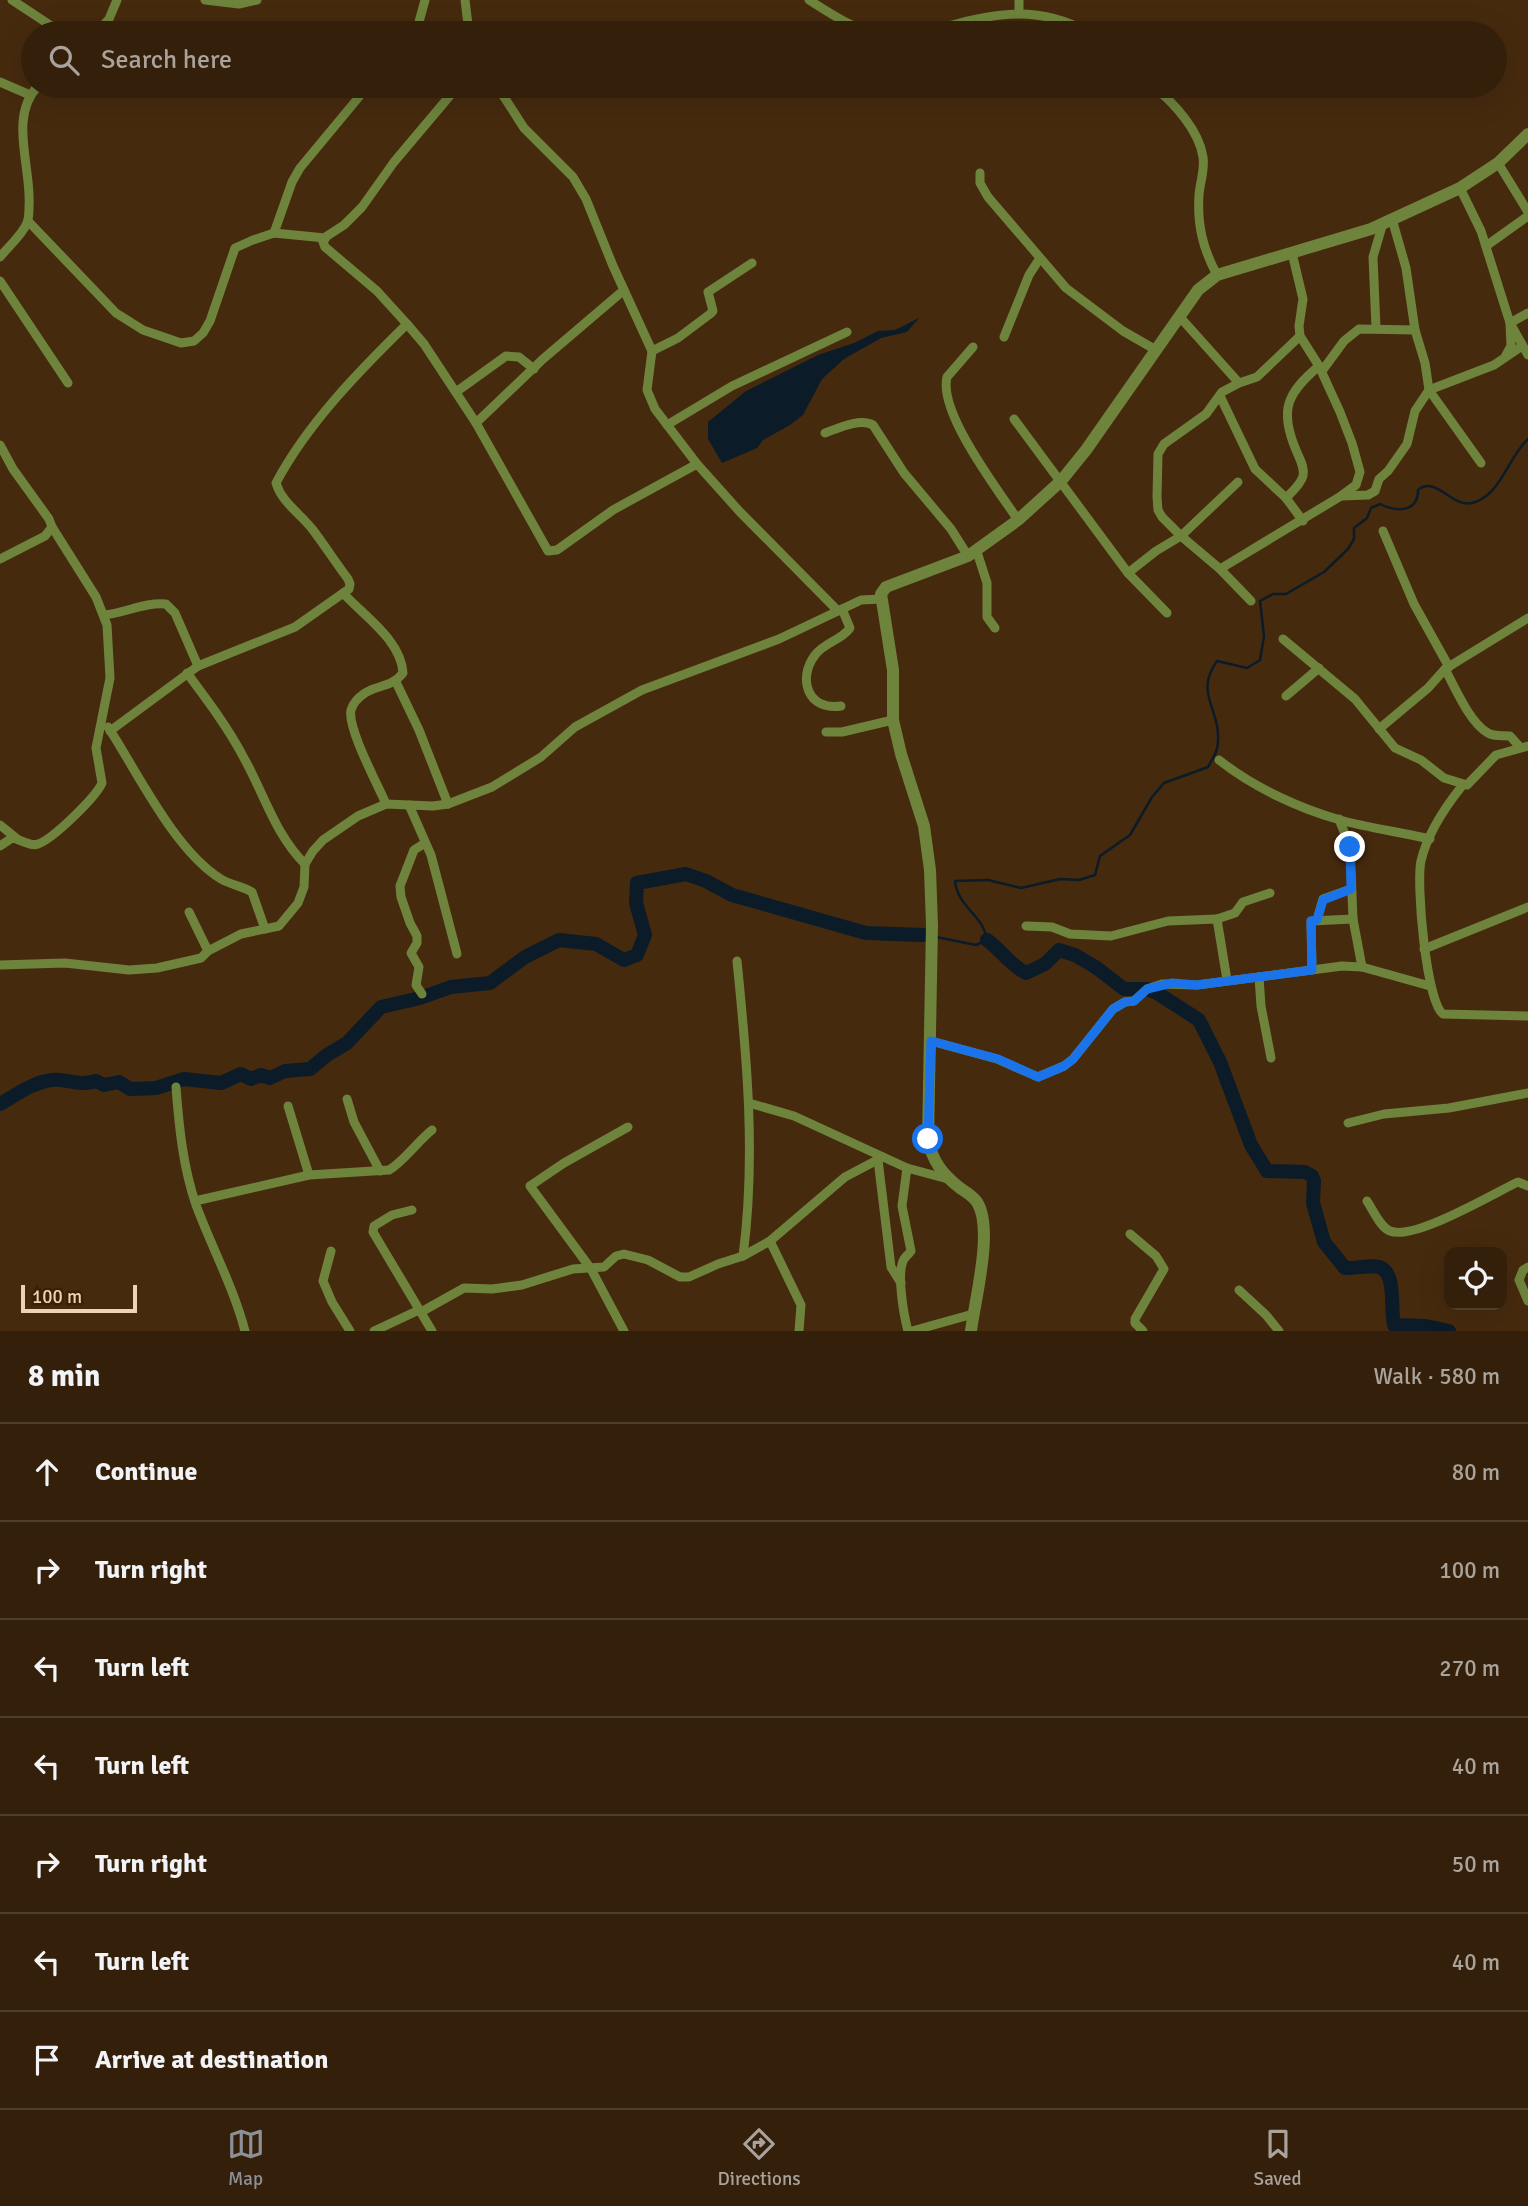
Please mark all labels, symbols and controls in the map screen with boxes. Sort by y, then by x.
search box [21,21,1507,98]
icon: search [45,41,83,79]
text: Search here [101,44,232,76]
route end [1334,831,1365,862]
route start [912,1123,943,1154]
map controls [1444,1247,1507,1310]
button: locate [1444,1247,1507,1310]
scale bar [21,1282,136,1314]
text: 100 m [32,1285,82,1309]
text: 8 min [28,1358,100,1395]
text: Walk · 580 m [1374,1362,1500,1391]
icon: ahead [28,1453,66,1491]
text: Continue [95,1456,197,1488]
text: 80 m [1452,1458,1500,1487]
icon: right [28,1551,66,1589]
text: Turn right [95,1554,207,1586]
text: 100 m [1439,1556,1500,1585]
icon: left [28,1649,66,1687]
text: Turn left [95,1652,189,1684]
text: 270 m [1439,1654,1500,1683]
icon: left [28,1747,66,1785]
text: Turn left [95,1750,189,1782]
text: 40 m [1452,1752,1500,1781]
icon: right [28,1845,66,1883]
text: Turn right [95,1848,207,1880]
text: 50 m [1452,1850,1500,1879]
icon: left [28,1943,66,1981]
text: Turn left [95,1946,189,1978]
text: 40 m [1452,1948,1500,1977]
icon: arrive [28,2041,66,2079]
text: Arrive at destination [95,2044,328,2076]
tab: Map [227,2125,265,2191]
tab: Directions [718,2125,801,2191]
tab: Saved [1254,2125,1301,2191]

